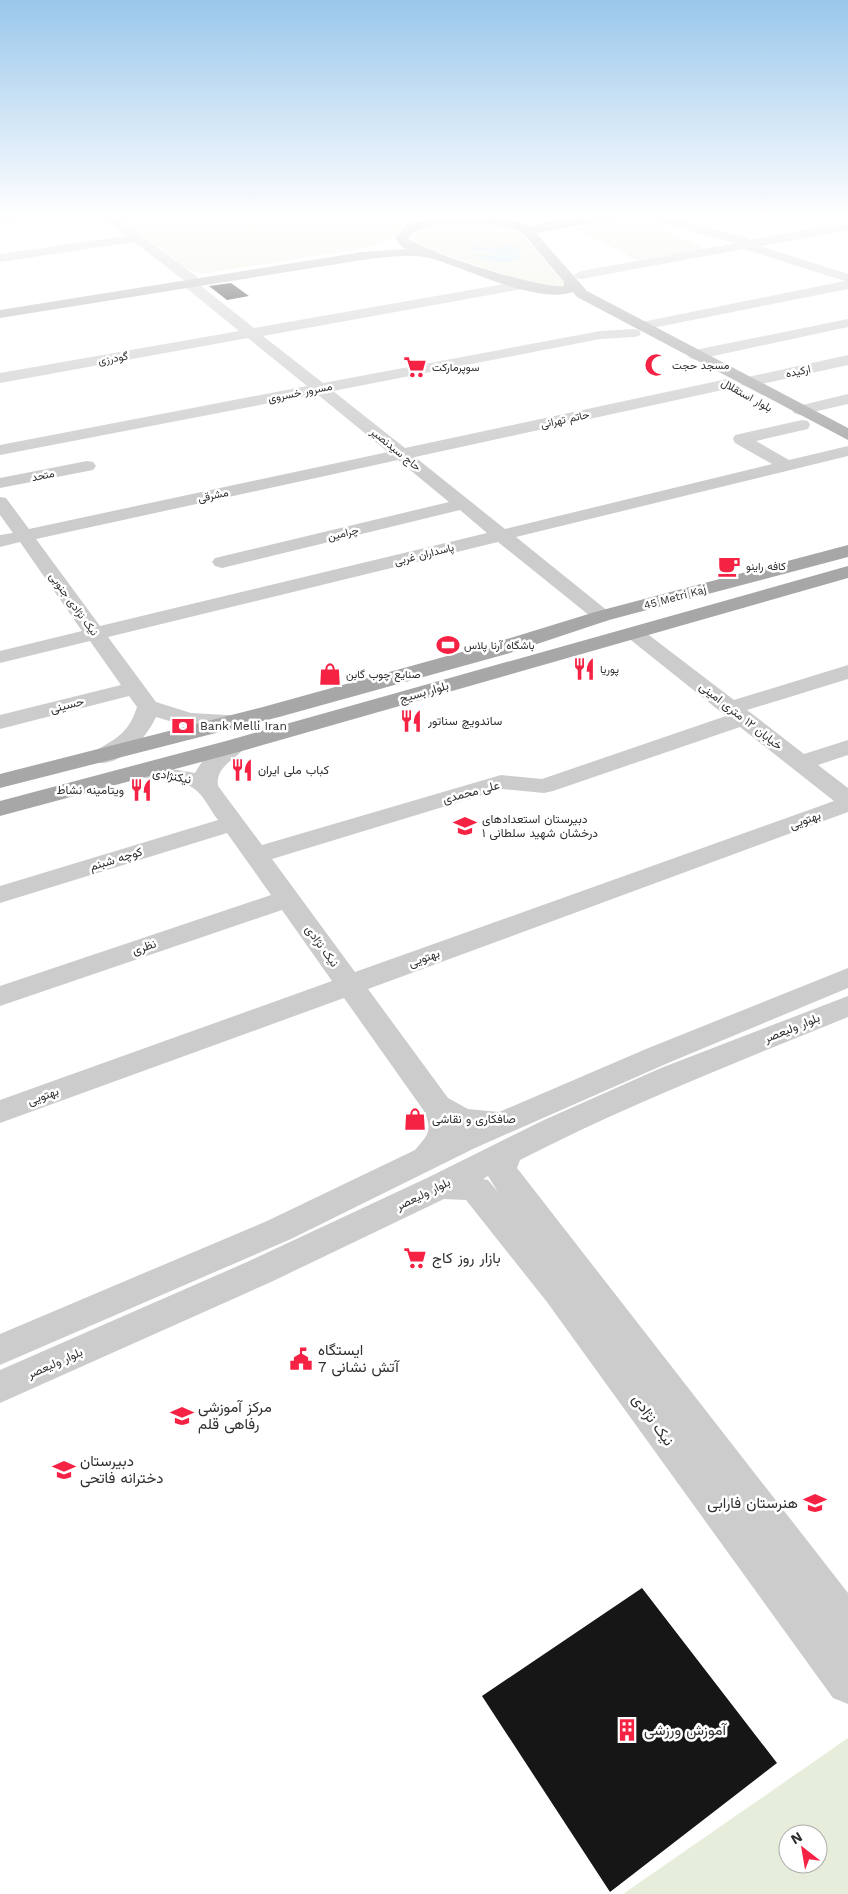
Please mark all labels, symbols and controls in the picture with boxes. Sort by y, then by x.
street label: گودرزی [97,349,129,368]
mosque icon: مسجد حجت [643,352,669,378]
supermarket icon: سوپرمارکت [402,354,428,380]
place label: مسجد حجت [672,359,729,372]
place label: سوپرمارکت [432,361,480,375]
street label: ارکیده [784,363,812,380]
street label: بلوار استقلال [719,376,775,415]
street label: مسرور خسروی [267,380,333,405]
street label: حاتم تهرانی [540,408,591,432]
street label: حاج سیدنصیر [366,424,424,474]
street label: متحد [30,467,56,484]
street label: مشرقی [197,486,230,505]
street label: چرامین [326,524,360,544]
street label: پاسداران غربی [393,541,456,569]
cafe icon: کافه راینو [716,553,742,579]
place label: کافه راینو [746,560,786,573]
street label: نیک نژادی جنوبی [46,570,101,638]
street label: 45 Metri Kaj [642,583,708,612]
sports icon: باشگاه آرنا پلاس [435,632,461,658]
place label: باشگاه آرنا پلاس [464,639,535,653]
restaurant icon: پوریا [571,656,597,682]
shop icon: صنایع چوب گابن [317,661,343,687]
place label: پوریا [600,663,619,677]
place label: صنایع چوب گابن [346,668,421,682]
street label: بلوار بسیج [398,678,451,708]
street label: خیابان ۱۲ متری امینی [696,679,785,754]
street label: حسینی [49,694,86,717]
restaurant icon: ساندویچ سناتور [398,708,424,734]
bank icon: Bank Melli Iran [170,713,196,739]
place label: ساندویچ سناتور [427,714,502,730]
place label: Bank Melli Iran [200,719,287,733]
restaurant icon: کباب ملی ایران [229,757,255,783]
place label: کباب ملی ایران [258,763,329,778]
street label: نیکنژادی [151,765,193,788]
restaurant icon: ویتامینه نشاط [128,777,154,803]
street label: علی محمدی [441,778,501,807]
place label: ویتامینه نشاط [57,783,124,798]
street label: بهتویی [787,808,823,833]
place label: دبیرستان استعدادهای درخشان شهید سلطانی ۱ [482,812,598,841]
school or university icon: دبیرستان استعدادهای درخشان شهید سلطانی ۱ [452,813,478,839]
street label: کوچه شبنم [88,844,144,875]
street label: نیک نژادی [301,923,342,970]
street label: نظری [130,936,158,959]
street label: بهتویی [406,946,442,971]
street label: بلوار ولیعصر [761,1011,822,1047]
street label: بهتویی [25,1084,61,1109]
shop icon: صافکاری و نقاشی [402,1106,428,1132]
place label: صافکاری و نقاشی [432,1112,516,1127]
street label: بلوار ولیعصر [393,1175,453,1214]
supermarket icon: بازار روز کاج [402,1245,428,1271]
place label: بازار روز کاج [432,1249,501,1269]
place label: ایستگاه آتش نشانی 7 [318,1341,400,1377]
street label: بلوار ولیعصر [24,1345,85,1383]
public building icon: ایستگاه آتش نشانی 7 [288,1346,314,1372]
street label: نیک نژادی [627,1391,678,1450]
place label: مرکز آموزشی رفاهی قلم [198,1398,272,1434]
school or university icon: مرکز آموزشی رفاهی قلم [169,1403,195,1429]
place label: دبیرستان دخترانه فاتحی [80,1452,163,1488]
school or university icon: دبیرستان دخترانه فاتحی [51,1457,77,1483]
school or university icon: هنرستان فارابی [802,1490,828,1516]
place label: هنرستان فارابی [707,1494,798,1513]
building icon: آموزش ورزشی [614,1717,640,1743]
place label: آموزش ورزشی [644,1721,728,1740]
north arrow [778,1824,828,1874]
text: N [788,1828,805,1847]

